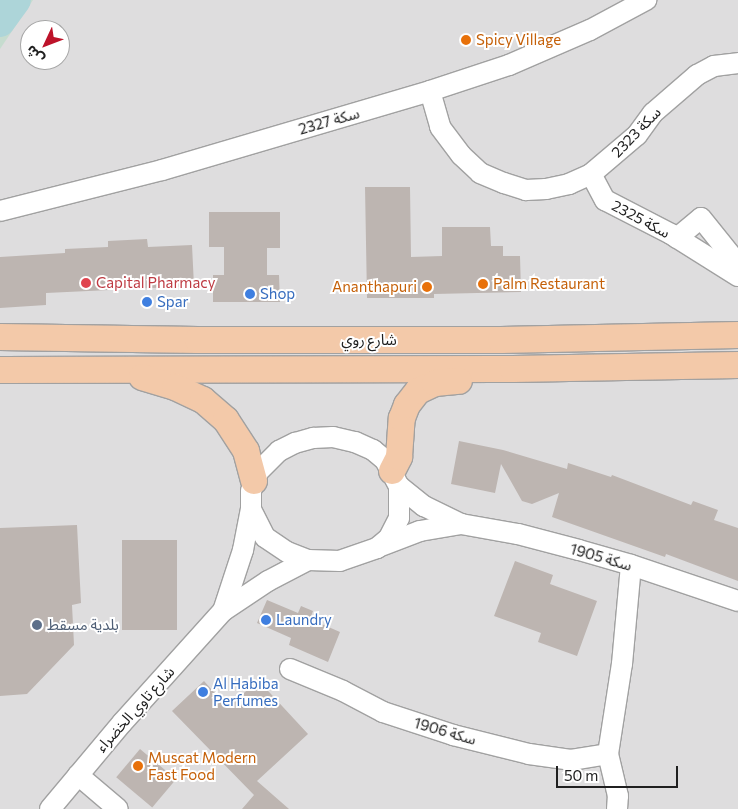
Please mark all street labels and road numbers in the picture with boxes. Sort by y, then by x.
street label: سكة 2323 [608,103,664,161]
street label: سكة 2327 [296,104,362,138]
street label: سكة 2325 [609,196,673,242]
street label: شارع روي [341,331,397,349]
street label: سكة 1905 [568,540,634,574]
street label: شارع تاوي الخضراء [92,663,178,755]
street label: سكة 1906 [412,714,478,748]

